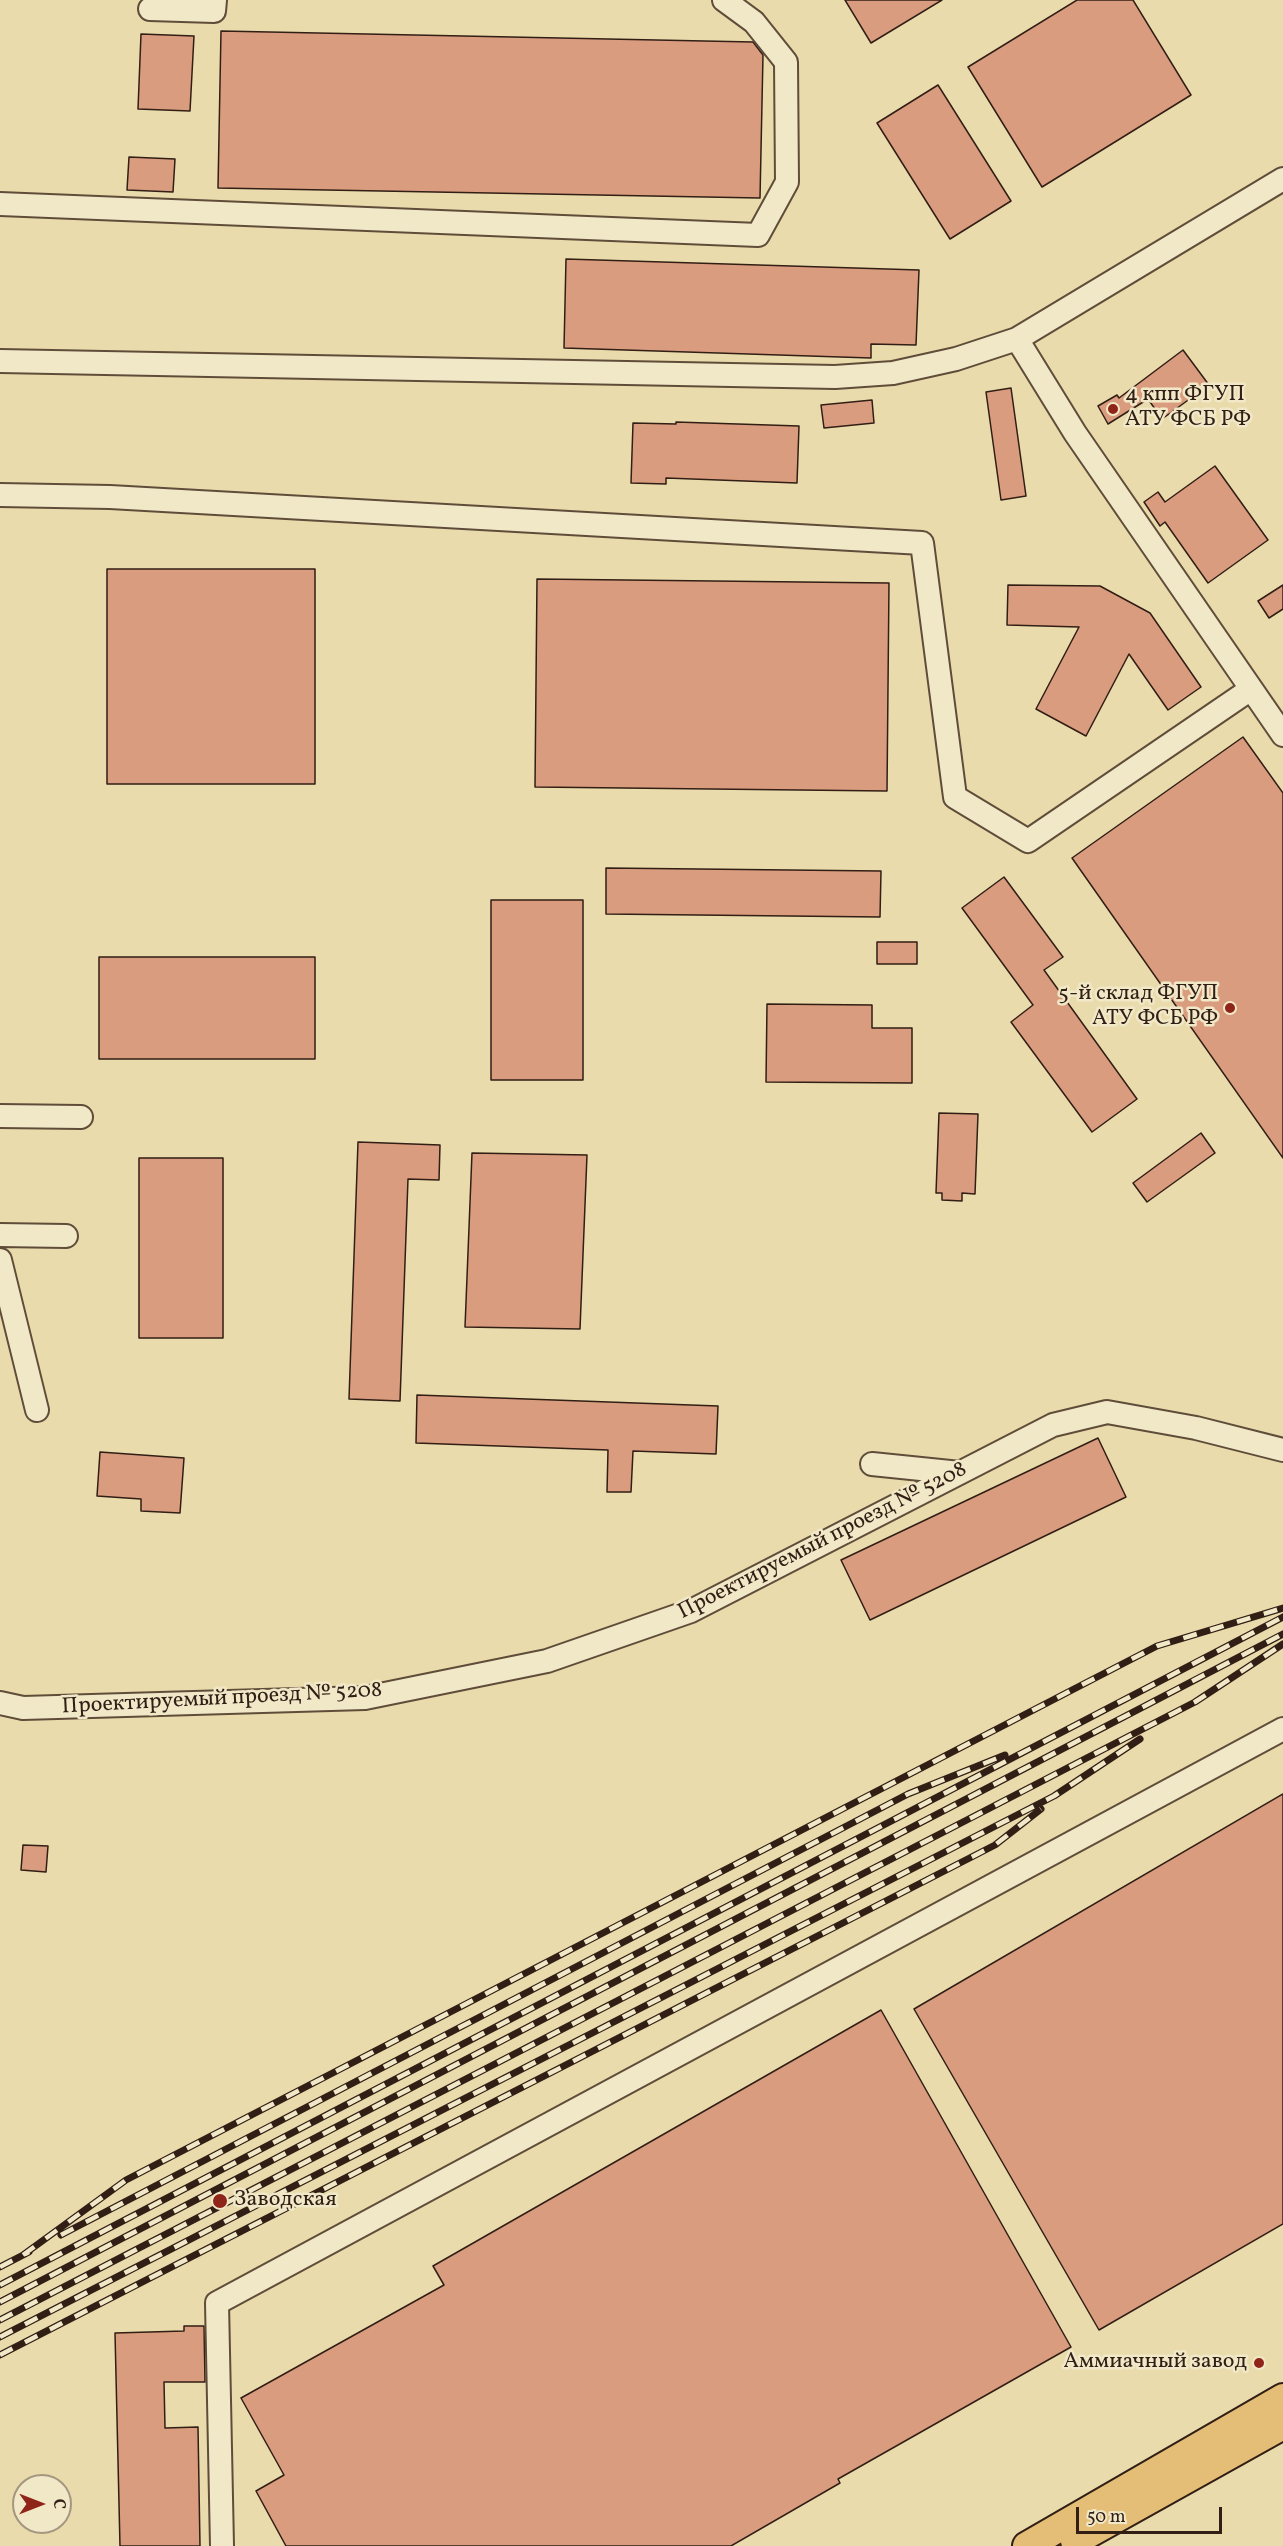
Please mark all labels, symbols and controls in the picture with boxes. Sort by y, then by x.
place label: 4 кпп ФГУП АТУ ФСБ РФ [1125,383,1251,434]
marker: 4 кпп ФГУП АТУ ФСБ РФ [1106,402,1120,416]
place label: 5-й склад ФГУП АТУ ФСБ РФ [1058,982,1218,1034]
marker: 5-й склад ФГУП АТУ ФСБ РФ [1223,1001,1237,1015]
street label: Проектируемый проезд № 5208 [674,1457,972,1627]
street label: Проектируемый проезд № 5208 [61,1678,383,1722]
place label: Заводская [234,2188,337,2214]
marker: Заводская [211,2192,229,2210]
place label: Аммиачный завод [1064,2350,1247,2376]
marker: Аммиачный завод [1252,2356,1266,2370]
north arrow [12,2474,72,2534]
scale bar [1079,2495,1224,2533]
text: С [47,2499,69,2509]
text: 50 m [1087,2505,1126,2530]

